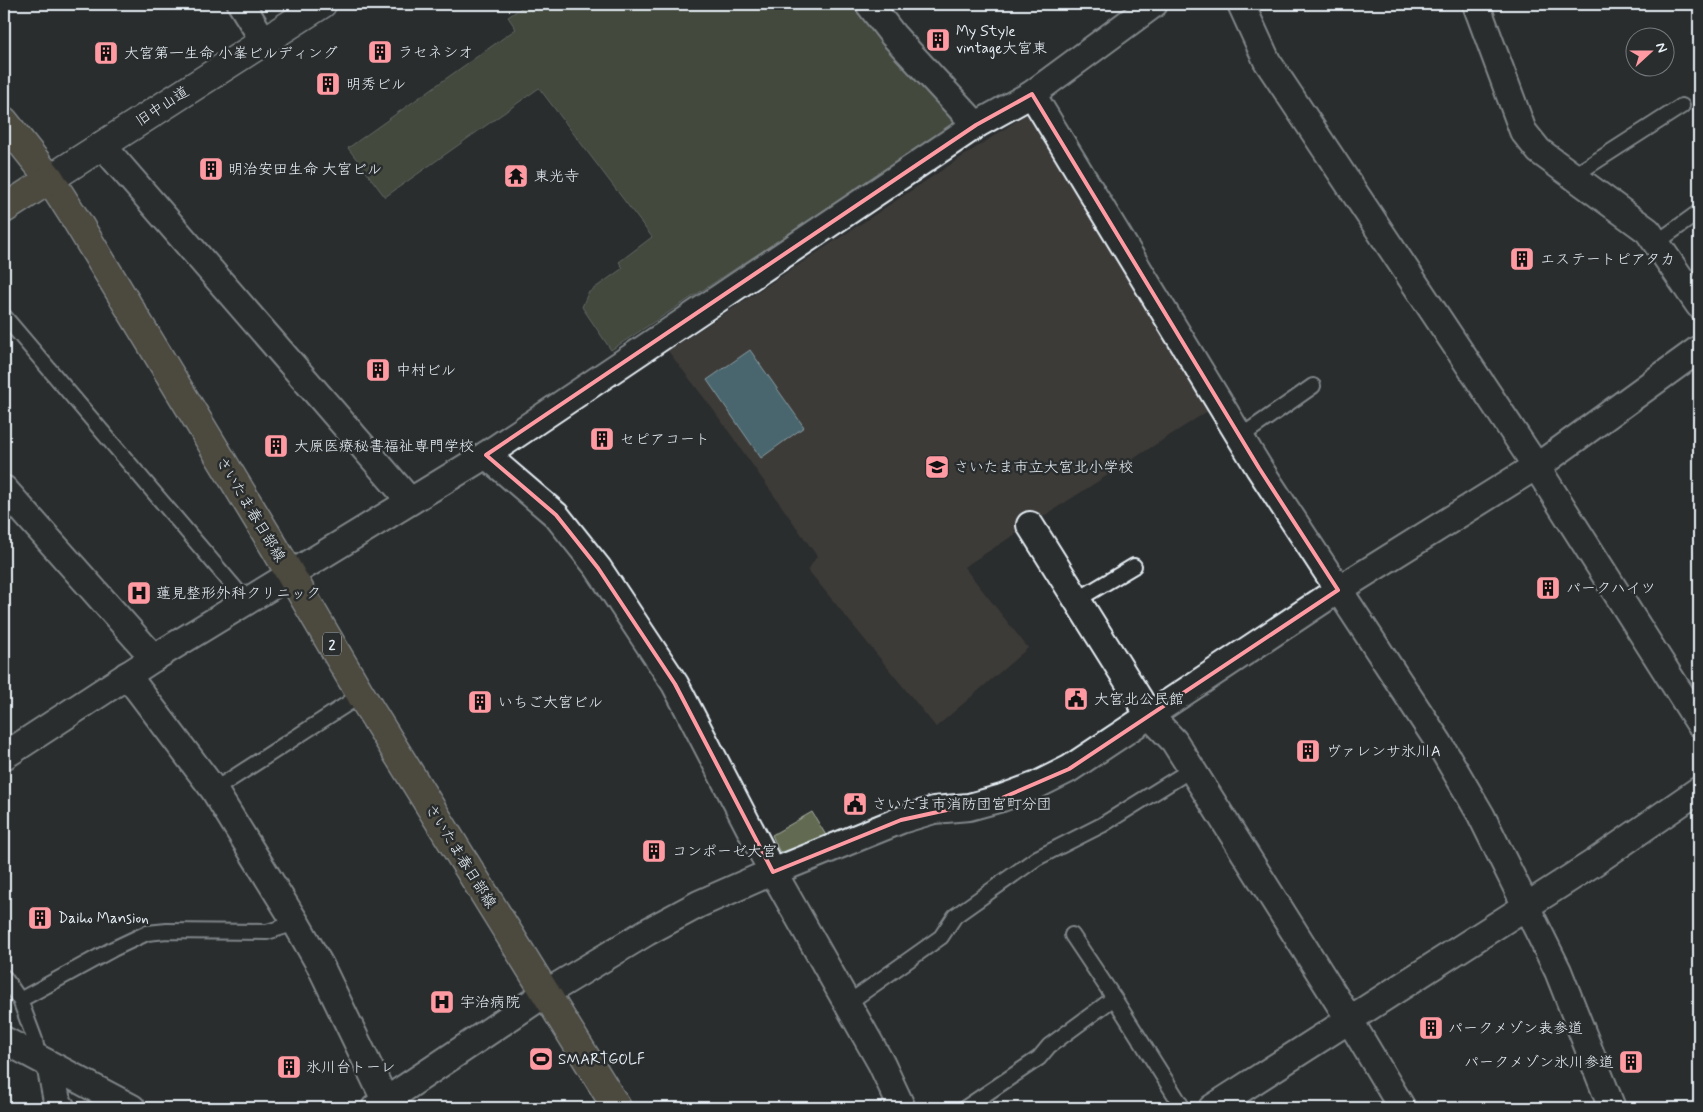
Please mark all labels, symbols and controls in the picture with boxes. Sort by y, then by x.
place label: My Style vintage大宮東 [956,22,1047,59]
building icon: My Style vintage大宮東 [925,27,951,53]
north arrow [1626,28,1676,78]
building icon: ラセネシオ [367,39,393,65]
building icon: 大宮第一生命 小峯ビルディング [93,40,119,66]
text: N [1651,40,1671,55]
place label: ラセネシオ [398,43,473,63]
place label: 大宮第一生命 小峯ビルディング [124,44,338,64]
building icon: 明秀ビル [315,71,341,97]
place label: 明秀ビル [346,75,406,95]
street label: 旧中山道 [132,82,193,132]
building icon: 明治安田生命 大宮ビル [198,156,224,182]
place label: 明治安田生命 大宮ビル [228,160,382,180]
temple icon: 東光寺 [503,163,529,189]
place label: 東光寺 [534,167,579,187]
building icon: エステートピアタカ [1509,246,1535,272]
place label: エステートピアタカ [1540,250,1675,270]
building icon: 中村ビル [365,357,391,383]
place label: 中村ビル [396,361,456,381]
building icon: セピアコート [589,426,615,452]
place label: セピアコート [620,430,710,450]
building icon: 大原医療秘書福祉専門学校 [263,433,289,459]
place label: 大原医療秘書福祉専門学校 [294,437,474,457]
street label: さいたま春日部線 [211,453,289,566]
school or university icon: さいたま市立大宮北小学校 [924,454,950,480]
place label: さいたま市立大宮北小学校 [954,458,1133,478]
building icon: パークハイツ [1535,575,1561,601]
place label: パークハイツ [1566,579,1656,599]
hospital icon: 蓮見整形外科クリニック [126,580,152,606]
place label: 蓮見整形外科クリニック [156,584,321,604]
road number: 2 [323,633,341,656]
public building icon: 大宮北公民館 [1063,686,1089,712]
building icon: いちご大宮ビル [467,689,493,715]
place label: 大宮北公民館 [1094,690,1184,710]
place label: いちご大宮ビル [498,693,603,713]
building icon: ヴァレンサ氷川A [1295,738,1321,764]
place label: ヴァレンサ氷川A [1326,742,1441,762]
public building icon: さいたま市消防団宮町分団 [842,791,868,817]
place label: さいたま市消防団宮町分団 [872,795,1051,815]
street label: さいたま春日部線 [420,801,500,912]
building icon: コンポーゼ大宮 [641,838,667,864]
place label: コンポーゼ大宮 [672,842,777,862]
building icon: Daiho Mansion [27,905,53,931]
place label: Daiho Mansion [58,909,149,929]
hospital icon: 宇治病院 [429,989,455,1015]
place label: 宇治病院 [460,993,520,1013]
building icon: パークメゾン表参道 [1418,1015,1444,1041]
place label: パークメゾン表参道 [1448,1019,1583,1039]
sports icon: SMARTGOLF [528,1046,554,1072]
building icon: パークメゾン氷川参道 [1618,1049,1644,1075]
place label: SMARTGOLF [558,1050,645,1070]
place label: パークメゾン氷川参道 [1464,1053,1614,1073]
building icon: 氷川台トーレ [276,1054,302,1080]
place label: 氷川台トーレ [306,1058,395,1078]

